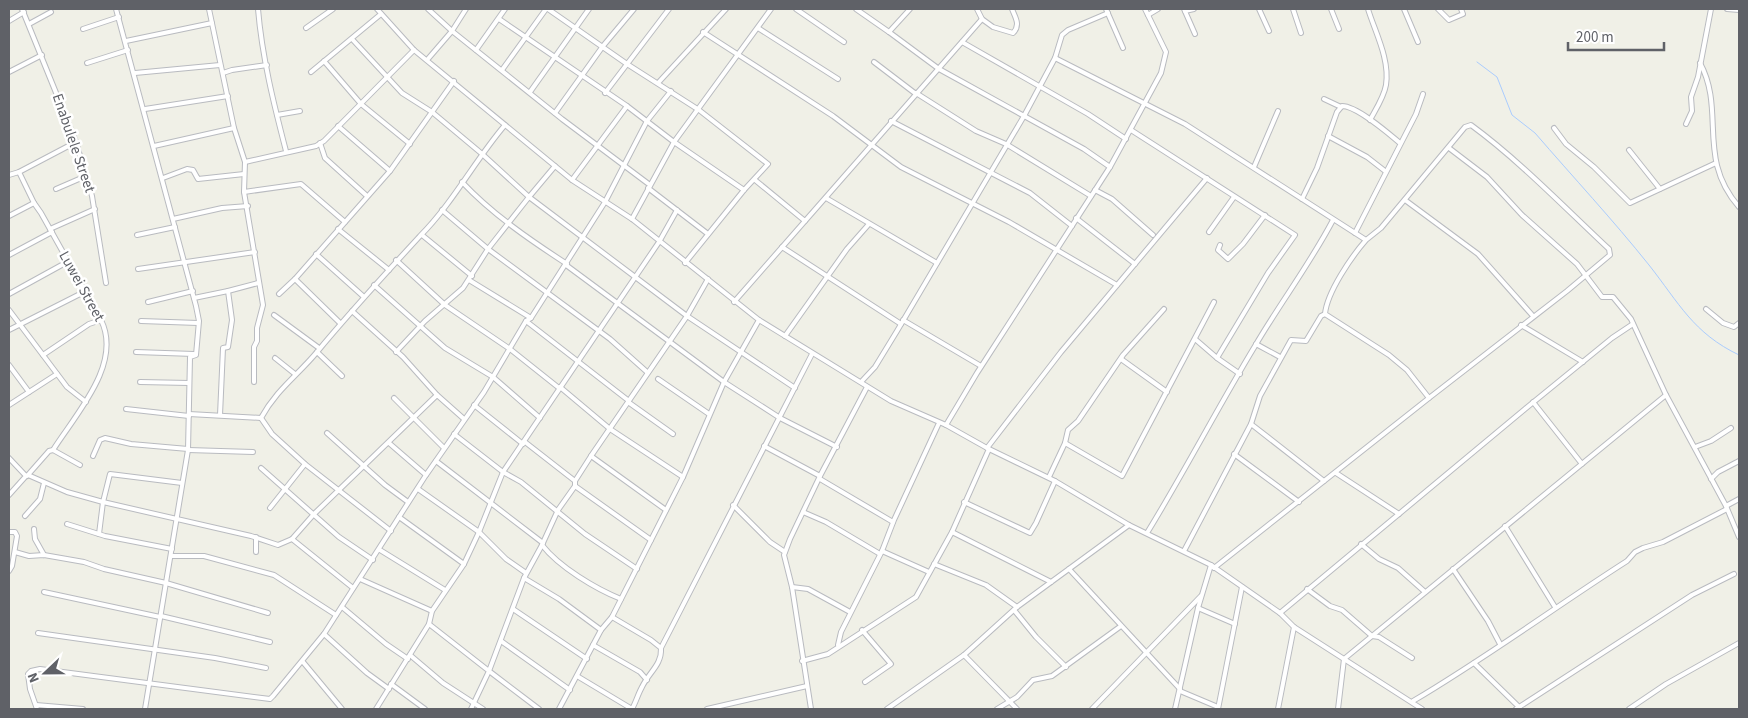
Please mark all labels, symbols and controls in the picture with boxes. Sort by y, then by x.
scale bar [1568,20,1664,52]
text: 200 m [1576,27,1614,48]
street label: Enabulele Street [47,91,100,195]
street label: Luwei Street [54,247,110,325]
north arrow [20,648,70,698]
text: N [23,669,45,686]

